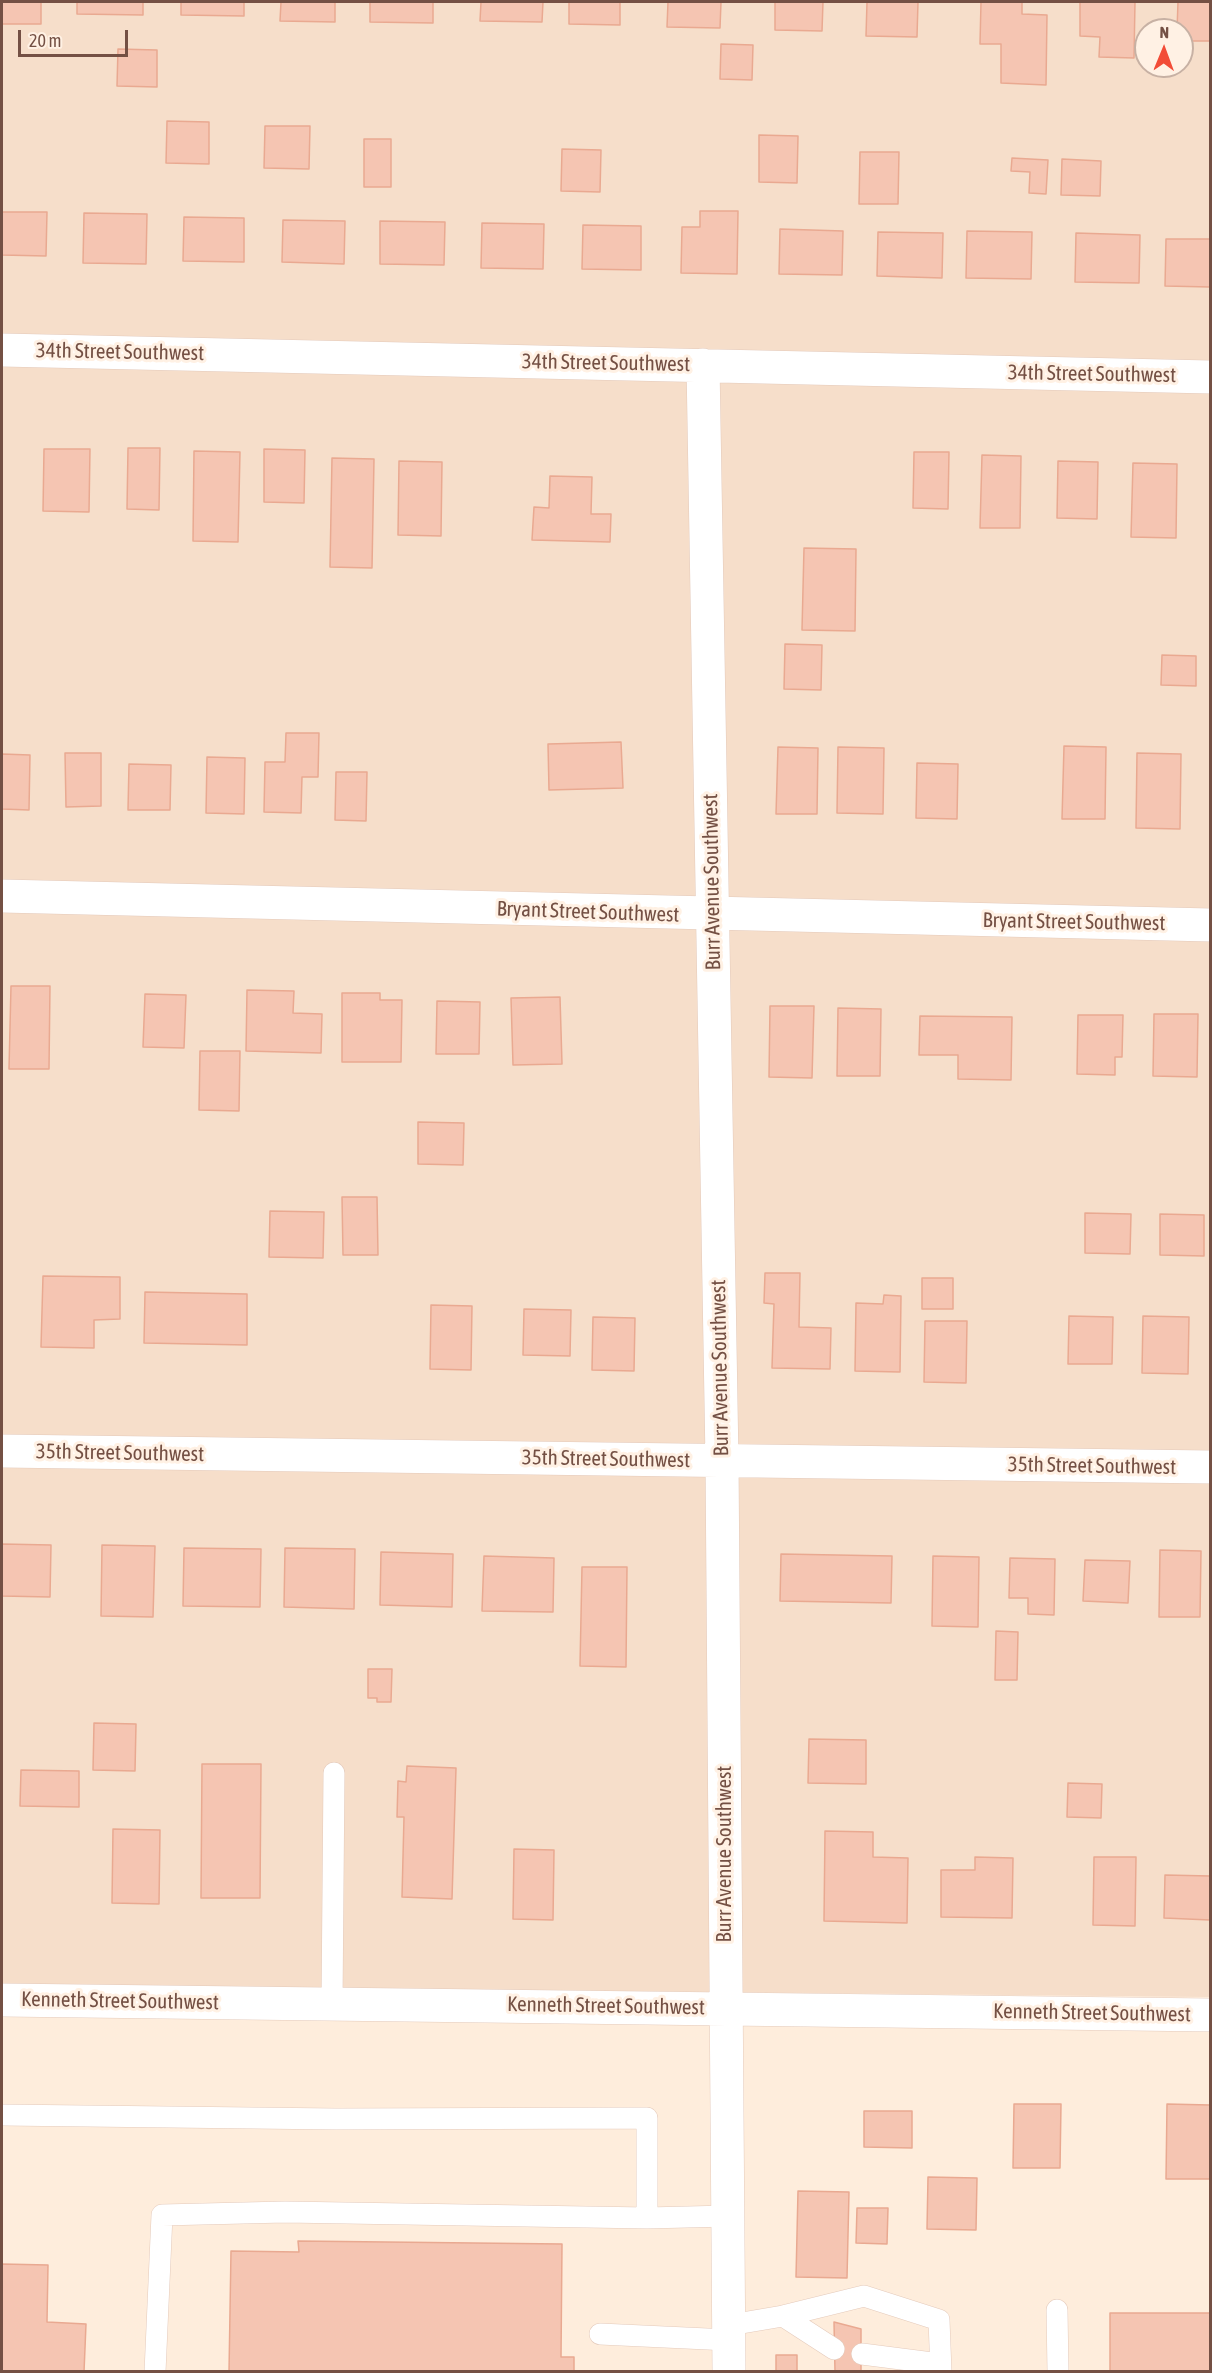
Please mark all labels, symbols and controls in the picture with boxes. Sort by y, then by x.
scale bar [21,18,130,56]
north arrow [1134,18,1194,78]
text: N [1159,23,1169,41]
text: 20 m [29,30,61,51]
street label: 34th Street Southwest [36,338,204,366]
street label: 34th Street Southwest [522,349,690,377]
street label: 34th Street Southwest [1008,360,1176,388]
street label: Burr Avenue Southwest [698,793,726,971]
street label: Bryant Street Southwest [496,896,680,928]
street label: Bryant Street Southwest [982,908,1166,936]
street label: Burr Avenue Southwest [706,1279,734,1457]
street label: 35th Street Southwest [36,1439,204,1467]
street label: 35th Street Southwest [522,1445,690,1473]
street label: 35th Street Southwest [1008,1452,1176,1480]
street label: Burr Avenue Southwest [711,1766,737,1942]
street label: Kenneth Street Southwest [21,1987,219,2015]
street label: Kenneth Street Southwest [507,1992,705,2020]
street label: Kenneth Street Southwest [993,1999,1191,2027]

